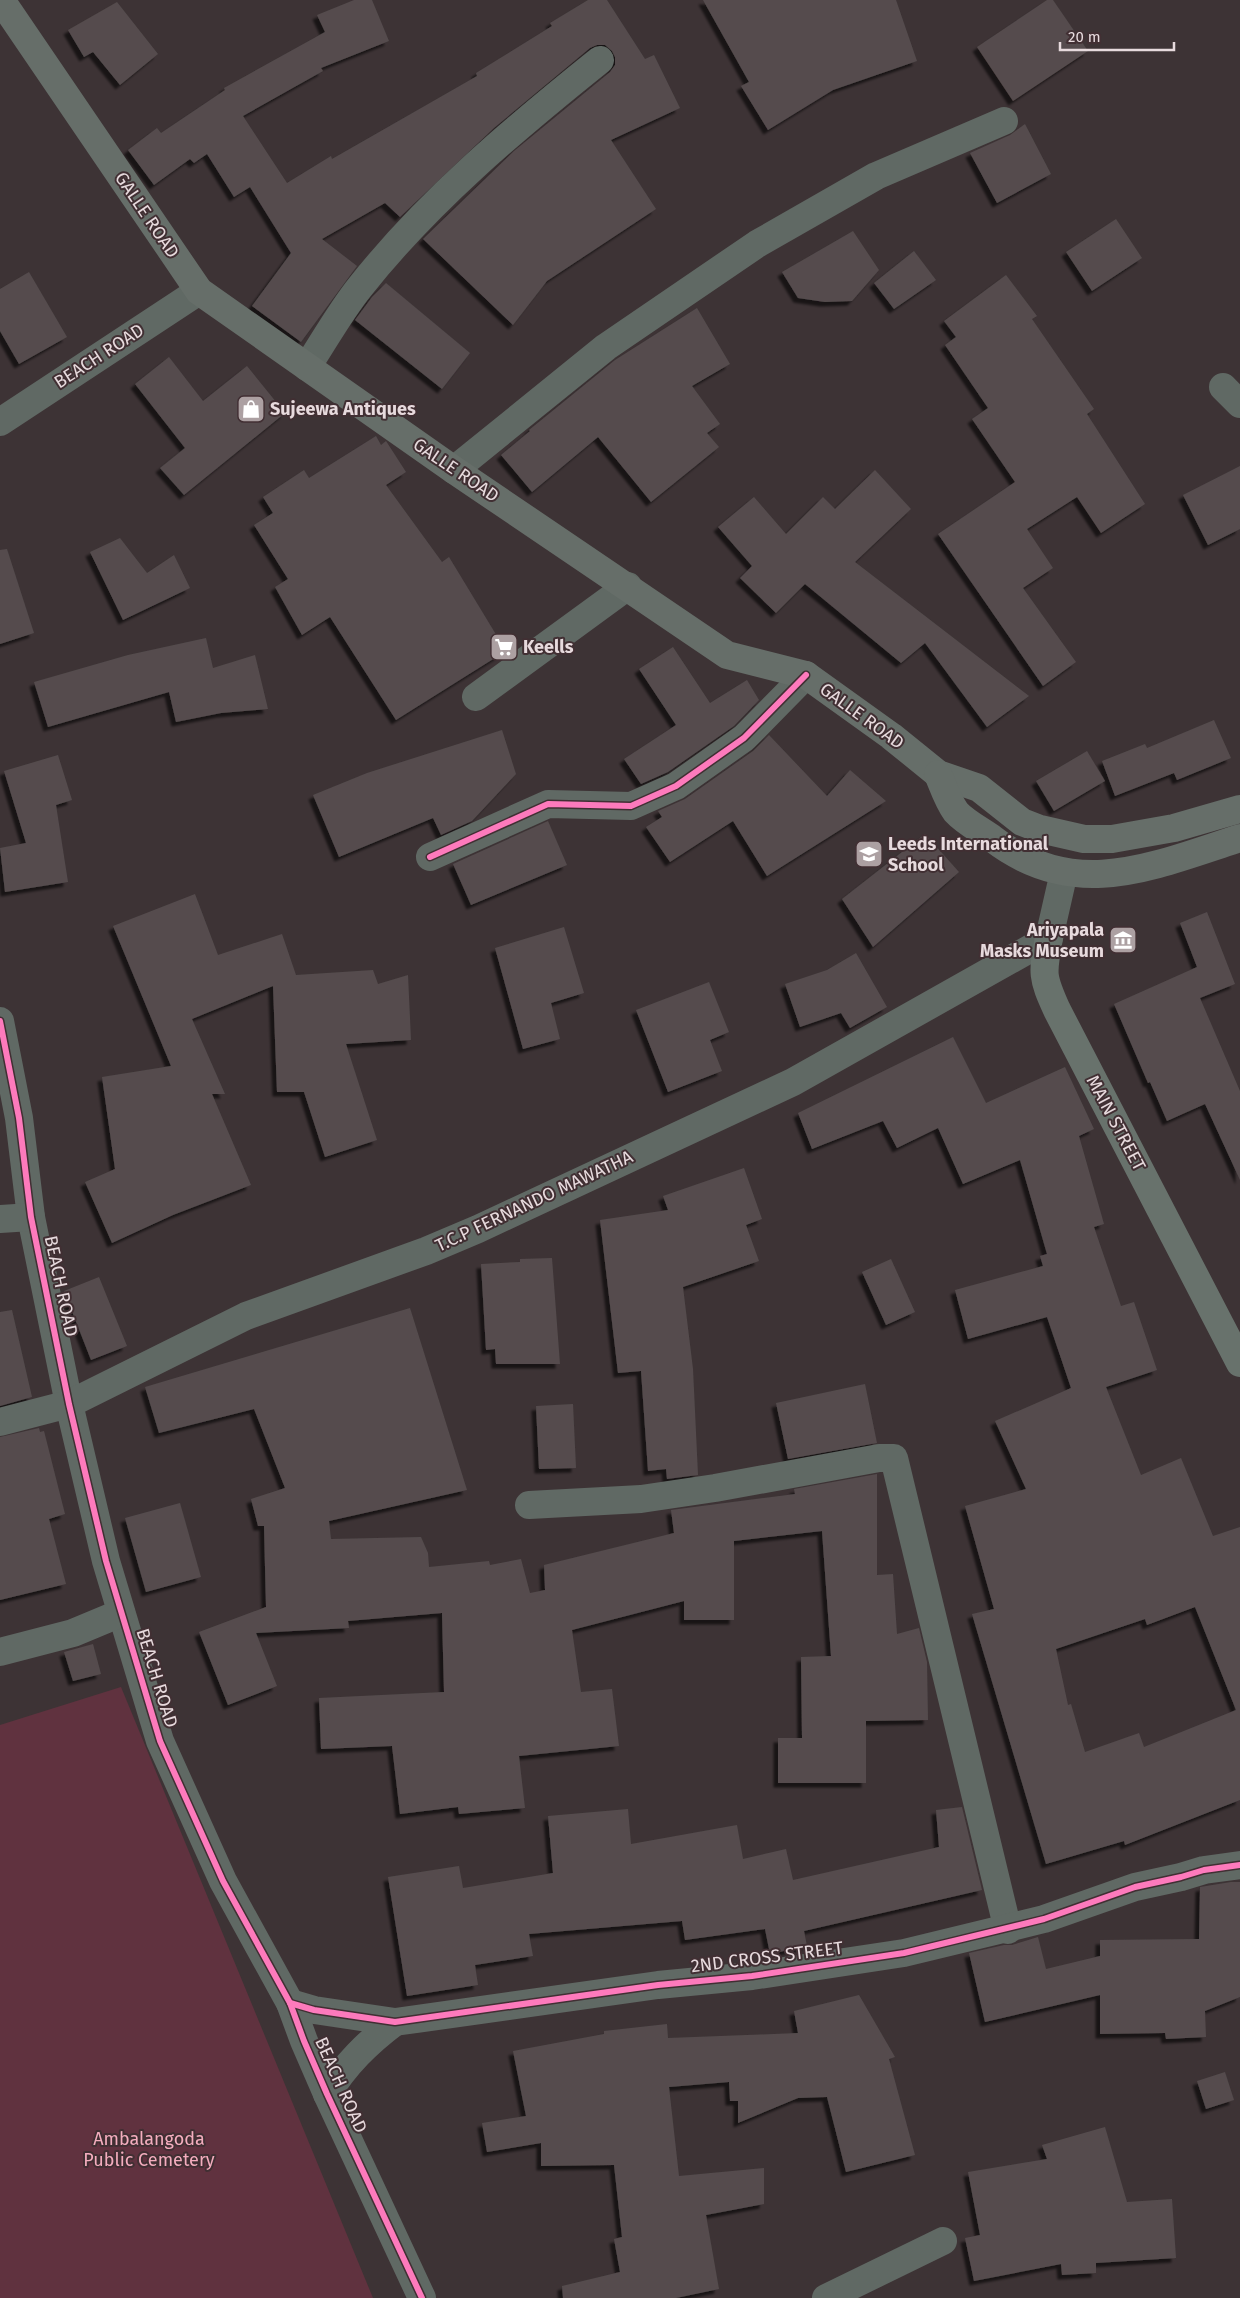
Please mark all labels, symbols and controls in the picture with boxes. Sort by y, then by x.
scale bar [1060,20,1174,52]
text: 20 m [1068,28,1101,46]
street label: GALLE ROAD [110,168,184,262]
street label: BEACH ROAD [50,319,148,393]
shop icon: Sujeewa Antiques [236,394,266,424]
place label: Sujeewa Antiques [270,398,416,420]
street label: GALLE ROAD [409,433,503,507]
supermarket icon: Keells [489,632,519,662]
place label: Keells [523,636,574,658]
street label: GALLE ROAD [816,678,908,754]
place label: Leeds International School [888,833,1049,876]
school or university icon: Leeds International School [854,839,884,869]
place label: Ariyapala Masks Museum [980,919,1104,962]
museum icon: Ariyapala Masks Museum [1108,925,1138,955]
street label: MAIN STREET [1082,1072,1151,1175]
street label: T.C.P FERNANDO MAWATHA [432,1145,637,1256]
street label: BEACH ROAD [40,1233,82,1339]
street label: BEACH ROAD [131,1626,183,1730]
street label: 2ND CROSS STREET [690,1937,845,1977]
street label: BEACH ROAD [310,2034,372,2136]
park label: Ambalangoda Public Cemetery [83,2128,215,2171]

